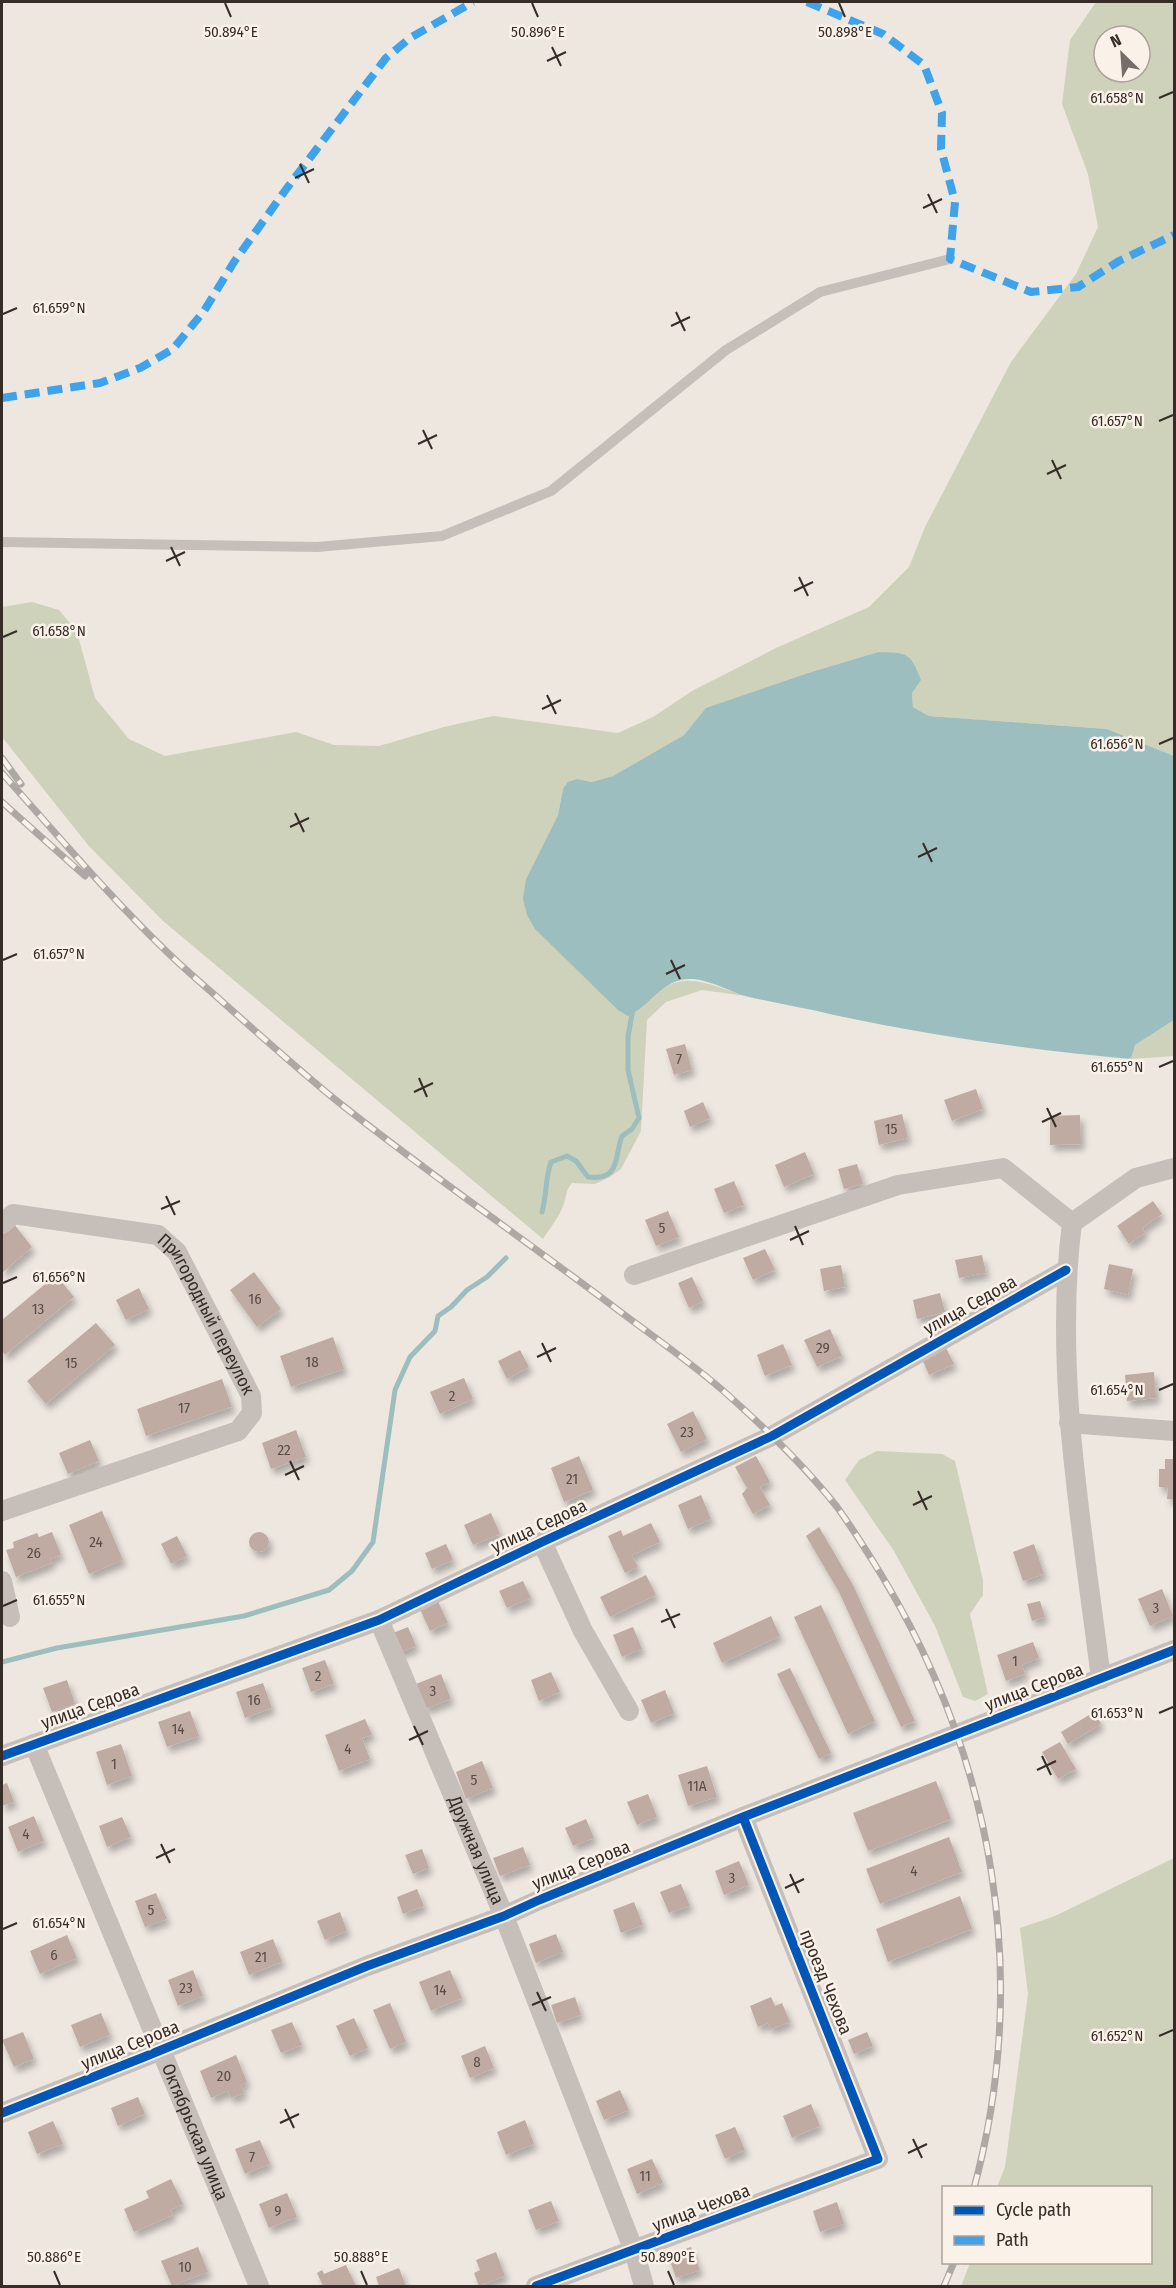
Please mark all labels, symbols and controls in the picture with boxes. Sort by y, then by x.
text: 50.894°E [204,23,258,41]
text: 50.896°E [511,23,565,41]
text: 50.898°E [818,23,872,41]
north arrow [1092,24,1152,84]
text: N [1108,30,1124,51]
text: 61.658°N [1090,89,1144,107]
text: 61.659°N [32,299,86,317]
text: 61.657°N [1091,412,1143,430]
text: 61.658°N [32,622,86,640]
text: 61.656°N [1090,735,1144,753]
text: 61.657°N [33,945,85,963]
house number: 7 [676,1050,682,1068]
text: 61.655°N [1091,1058,1143,1076]
house number: 15 [885,1120,897,1138]
house number: 5 [659,1219,666,1237]
street label: Пригородный переулок [153,1229,260,1399]
text: 61.656°N [32,1268,86,1286]
street label: улица Седова [920,1270,1021,1340]
house number: 16 [248,1290,262,1308]
house number: 13 [32,1300,45,1318]
house number: 29 [816,1339,830,1357]
house number: 18 [305,1353,319,1371]
house number: 15 [65,1354,77,1372]
text: 61.654°N [1090,1381,1144,1399]
house number: 2 [449,1387,456,1405]
house number: 17 [178,1399,190,1417]
house number: 23 [680,1423,694,1441]
house number: 22 [277,1441,291,1459]
house number: 21 [566,1470,578,1488]
street label: улица Седова [488,1494,590,1558]
house number: 24 [89,1533,103,1551]
house number: 26 [27,1544,41,1562]
text: 61.655°N [33,1591,85,1609]
house number: 3 [1153,1599,1160,1617]
house number: 1 [1012,1652,1018,1670]
street label: улица Серова [982,1658,1087,1716]
house number: 2 [315,1667,322,1685]
street label: улица Седова [38,1678,142,1734]
house number: 3 [430,1682,437,1700]
house number: 16 [247,1691,261,1709]
text: 61.653°N [1091,1704,1143,1722]
house number: 14 [171,1720,185,1738]
house number: 4 [344,1740,352,1758]
house number: 1 [111,1755,117,1773]
house number: 5 [471,1771,478,1789]
house number: 11А [687,1777,707,1795]
street label: Дружная улица [443,1792,509,1908]
house number: 4 [22,1825,30,1843]
street label: улица Серова [529,1835,633,1895]
house number: 4 [910,1862,918,1880]
house number: 3 [729,1869,736,1887]
house number: 5 [148,1901,155,1919]
text: 61.654°N [32,1914,86,1932]
street label: проезд Чехова [795,1926,857,2038]
house number: 6 [50,1946,58,1964]
house number: 21 [255,1948,267,1966]
house number: 23 [179,1979,193,1997]
house number: 14 [433,1981,447,1999]
street label: улица Серова [78,2015,182,2075]
text: 61.652°N [1091,2027,1143,2045]
house number: 8 [473,2053,481,2071]
street label: Октябрьская улица [157,2060,233,2204]
house number: 20 [217,2067,231,2085]
house number: 7 [249,2148,255,2166]
house number: 11 [639,2167,651,2185]
street label: улица Чехова [649,2179,753,2237]
legend [942,2186,1152,2264]
text: Cycle path [996,2199,1071,2221]
house number: 9 [274,2202,282,2220]
text: Path [996,2229,1029,2251]
text: 50.886°E [27,2248,81,2266]
text: 50.888°E [334,2248,388,2266]
text: 50.890°E [641,2248,695,2266]
house number: 10 [178,2258,192,2276]

